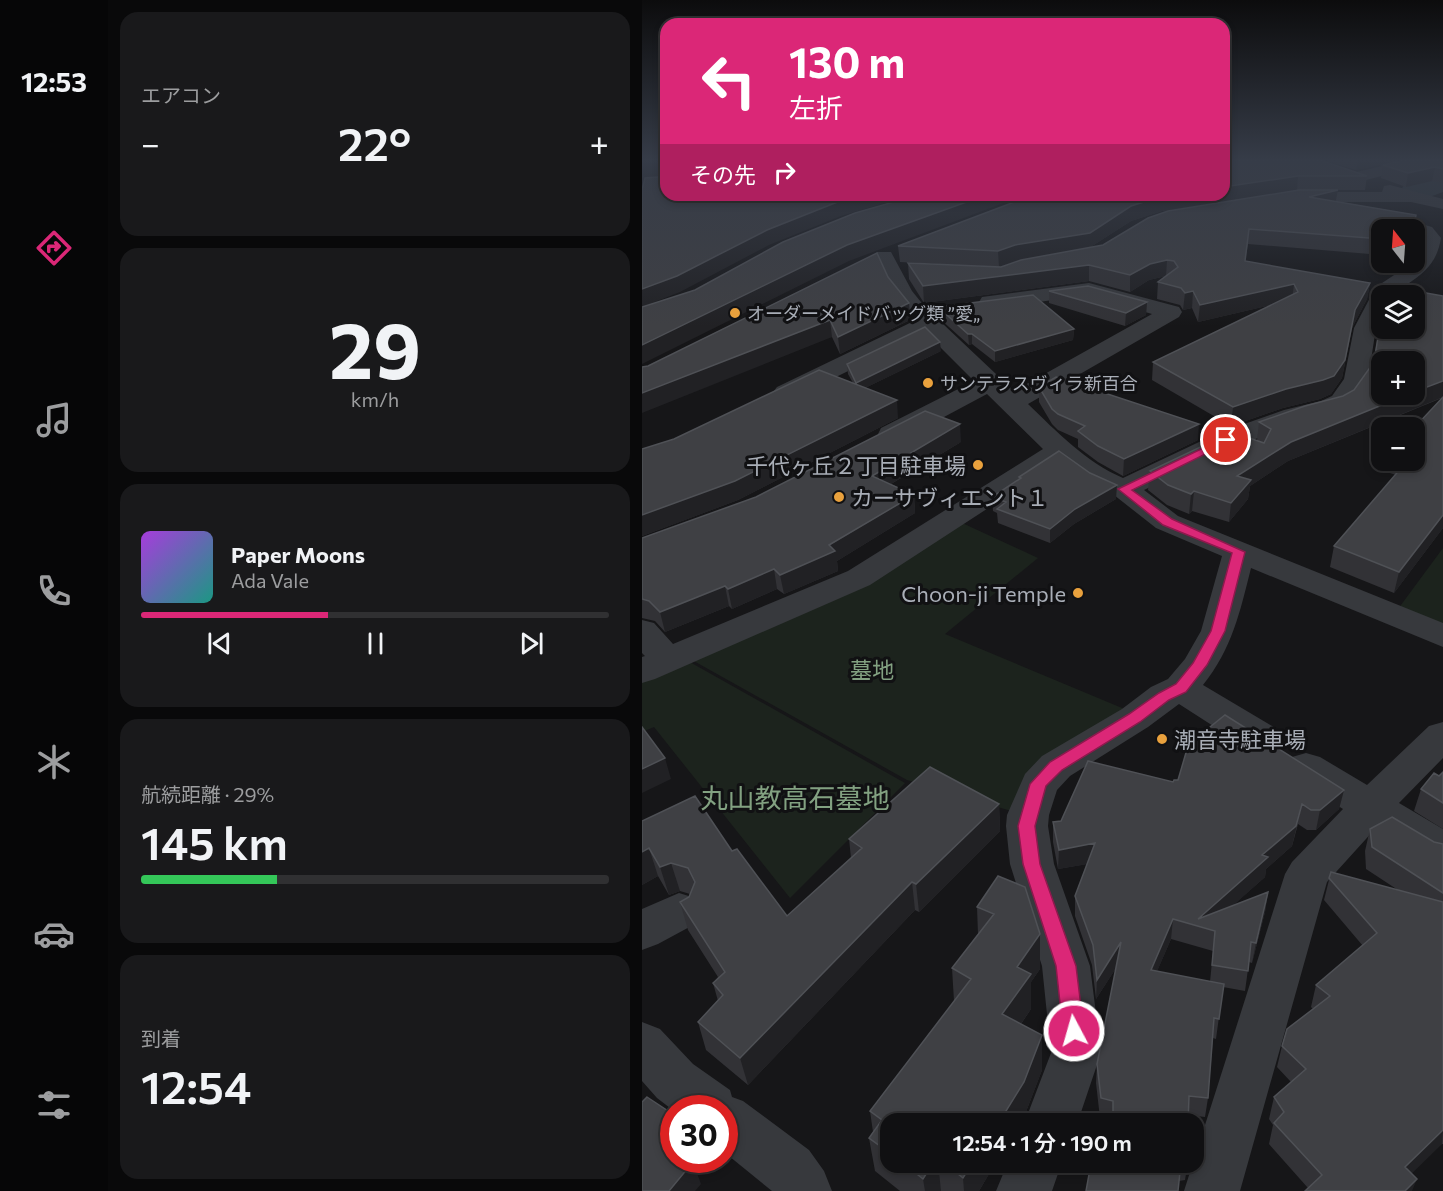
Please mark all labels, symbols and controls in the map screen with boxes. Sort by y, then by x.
text: 130 m [789,35,905,87]
icon: left [690,42,768,120]
text: 12:53 [21,65,87,98]
text: エアコン [141,83,221,107]
text: 左折 [789,91,843,124]
text: 22° [338,115,411,170]
text: − [141,122,160,163]
text: + [590,122,609,163]
icon: right [768,156,801,189]
text: その先 [690,161,756,188]
north arrow [1371,219,1425,273]
map controls [1371,219,1425,471]
icon: directions [33,227,75,269]
button: layers [1371,285,1425,339]
text: 29 [329,300,421,395]
place label: オーダーメイドバッグ類 ”愛„ [747,302,980,324]
marker: オーダーメイドバッグ類 ”愛„ [728,306,742,320]
button: + [1371,351,1425,405]
place label: サンテラスヴィラ新百合 [940,372,1138,394]
marker: サンテラスヴィラ新百合 [921,376,935,390]
text: km/h [351,387,399,411]
icon: music [33,399,75,441]
pin [1200,414,1251,465]
button: − [1371,417,1425,471]
icon: arrive [1209,423,1242,456]
place label: 千代ヶ丘２丁目駐車場 [746,452,966,479]
marker: 千代ヶ丘２丁目駐車場 [971,458,985,472]
place label: カーサヴィエント１ [851,484,1049,511]
marker: カーサヴィエント１ [832,490,846,504]
text: Paper Moons [231,541,365,568]
text: Ada Vale [231,568,309,592]
icon: phone [33,570,75,612]
place label: Choon-ji Temple [901,580,1066,607]
marker: Choon-ji Temple [1071,586,1085,600]
icon: previous [203,627,236,660]
icon: pause [359,627,392,660]
icon: next [515,627,548,660]
park label: 墓地 [850,656,894,683]
place label: 潮音寺駐車場 [1174,726,1306,753]
marker: 潮音寺駐車場 [1155,732,1169,746]
icon: climate [33,741,75,783]
park label: 丸山教高石墓地 [701,781,890,814]
text: 航続距離 · 29% [141,782,274,806]
text: 145 km [141,814,288,869]
icon: car [33,913,75,955]
position arrow [1042,999,1106,1063]
text: 到着 [141,1026,181,1050]
text: 12:54 [141,1058,251,1113]
icon: filters [33,1084,75,1126]
speed limit sign: 30 [660,1095,738,1173]
text: 12:54 · 1 分 · 190 m [952,1129,1132,1156]

